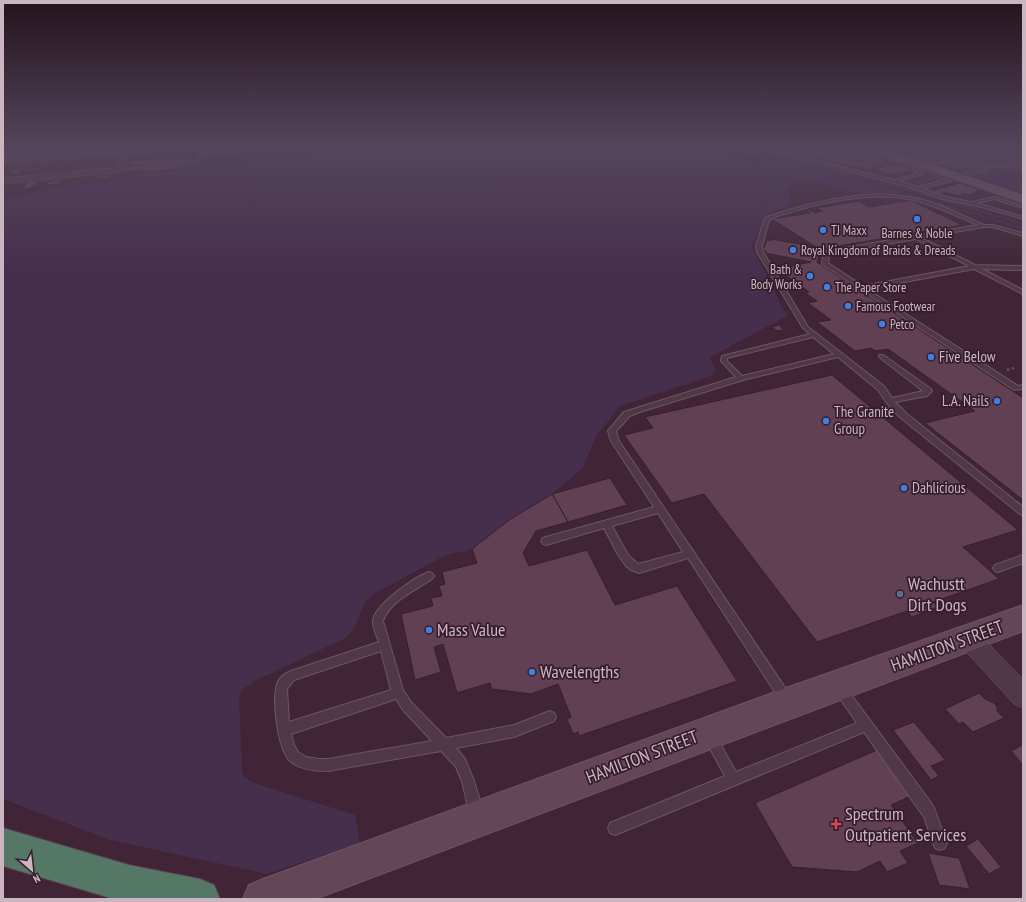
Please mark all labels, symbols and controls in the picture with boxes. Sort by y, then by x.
marker: Barnes & Noble [912,214,922,224]
place label: TJ Maxx [831,222,867,239]
marker: TJ Maxx [818,225,828,235]
place label: Barnes & Noble [881,225,953,242]
place label: Royal Kingdom of Braids & Dreads [801,242,955,259]
marker: Royal Kingdom of Braids & Dreads [788,245,798,255]
place label: Bath & Body Works [751,261,802,293]
marker: Bath & Body Works [805,271,815,281]
place label: The Paper Store [835,279,906,296]
marker: The Paper Store [822,282,832,292]
place label: Famous Footwear [856,298,936,315]
marker: Famous Footwear [843,301,853,311]
place label: Petco [890,316,915,333]
marker: Petco [877,319,887,329]
place label: Five Below [939,347,996,366]
marker: Five Below [926,352,936,362]
place label: L.A. Nails [942,391,989,410]
marker: L.A. Nails [992,396,1002,406]
place label: The Granite Group [834,402,894,438]
marker: The Granite Group [821,416,831,426]
place label: Dahlicious [912,478,966,497]
marker: Dahlicious [899,483,909,493]
place label: Wachustt Dirt Dogs [908,572,967,616]
marker: Wachustt Dirt Dogs [895,589,905,599]
street label: HAMILTON STREET [887,615,1006,677]
place label: Mass Value [437,618,505,641]
marker: Mass Value [424,625,434,635]
place label: Wavelengths [540,660,619,683]
marker: Wavelengths [527,667,537,677]
street label: HAMILTON STREET [583,725,701,788]
place label: Spectrum Outpatient Services [845,802,966,846]
marker: Spectrum Outpatient Services [830,818,842,830]
north arrow [12,850,52,890]
text: N [31,871,43,886]

